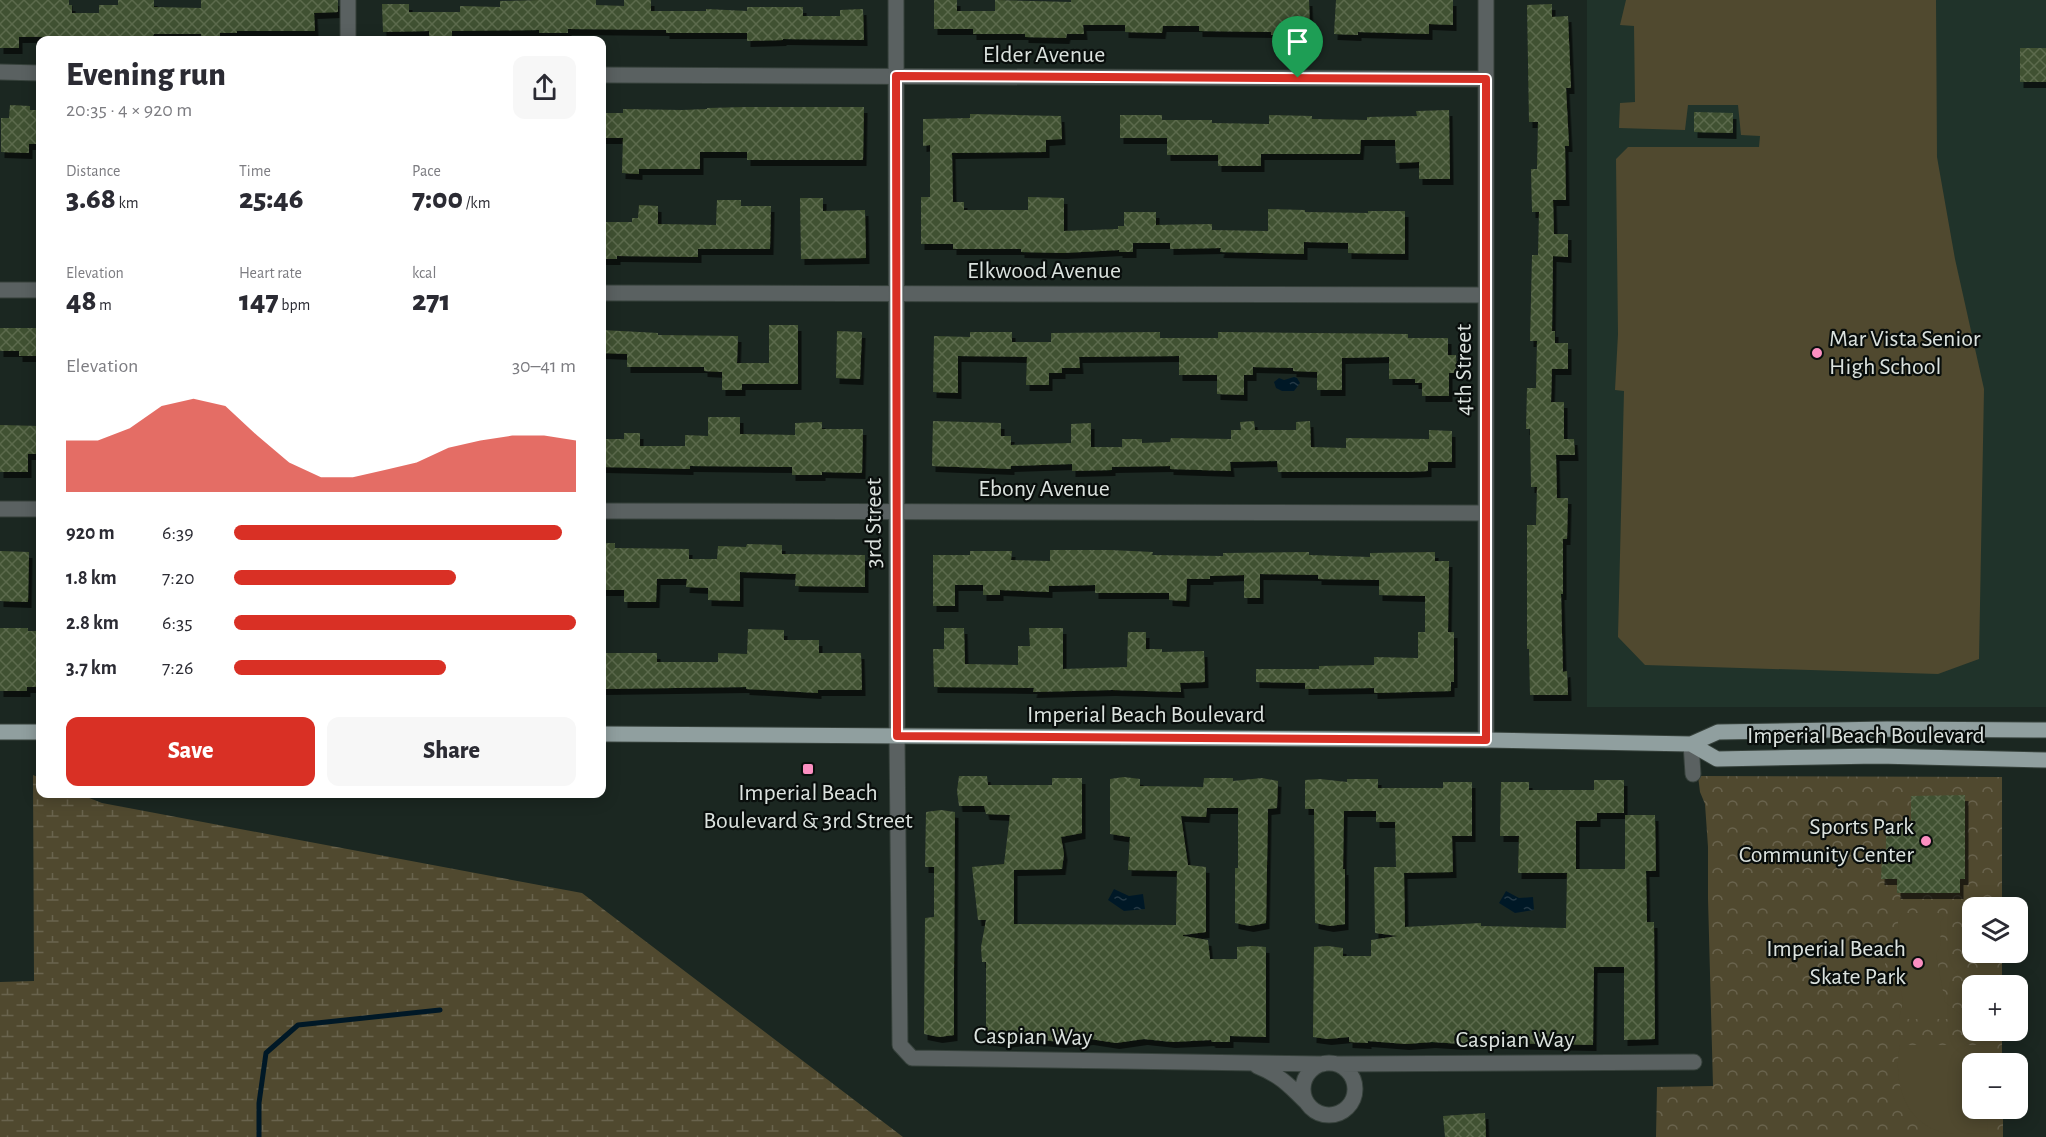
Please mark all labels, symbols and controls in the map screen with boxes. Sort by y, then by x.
pin [1272,16,1323,78]
icon: arrive [1281,25,1314,58]
street label: Elder Avenue [983,43,1105,67]
button: share [513,56,576,119]
text: Evening run [66,59,226,92]
text: 20:35 · 4 × 920 m [66,100,192,120]
text: Distance [66,163,120,179]
text: Time [239,163,271,179]
text: Pace [412,163,441,179]
text: 3.68 [66,184,116,214]
text: 25:46 [239,184,303,214]
text: 7:00 [412,184,463,214]
text: km [116,195,139,211]
text: /km [463,195,490,211]
street label: Elkwood Avenue [967,259,1121,283]
text: Elevation [66,265,124,281]
text: Heart rate [239,265,302,281]
text: kcal [412,265,436,281]
text: 48 [66,286,96,316]
text: 147 [239,286,279,316]
text: 271 [412,286,451,316]
text: m [96,297,112,313]
text: bpm [279,297,310,313]
street label: 4th Street [1452,324,1476,416]
place label: Mar Vista Senior High School [1829,327,1981,379]
marker: Mar Vista Senior High School [1810,346,1824,360]
text: Elevation [66,356,138,376]
text: 30–41 m [512,356,576,376]
street label: 3rd Street [862,477,886,568]
street label: Ebony Avenue [978,477,1110,501]
text: 920 m [66,523,115,543]
text: 6:39 [162,523,194,543]
text: 1.8 km [66,568,117,588]
text: 7:20 [162,568,195,588]
text: 2.8 km [66,613,119,633]
text: 6:35 [162,613,193,633]
text: 3.7 km [66,658,117,678]
text: 7:26 [162,658,193,678]
street label: Imperial Beach Boulevard [1027,703,1265,727]
button: Save [66,717,315,786]
button: Share [327,717,576,786]
street label: Imperial Beach Boulevard [1747,724,1985,748]
marker: Imperial Beach Boulevard & 3rd Street [801,762,815,776]
place label: Imperial Beach Boulevard & 3rd Street [703,781,913,833]
place label: Sports Park Community Center [1739,815,1914,867]
marker: Sports Park Community Center [1919,834,1933,848]
map controls [1962,897,2028,1119]
button: layers [1962,897,2028,963]
place label: Imperial Beach Skate Park [1766,937,1906,989]
marker: Imperial Beach Skate Park [1911,956,1925,970]
button: + [1962,975,2028,1041]
street label: Caspian Way [973,1024,1093,1050]
street label: Caspian Way [1456,1028,1574,1052]
button: − [1962,1053,2028,1119]

